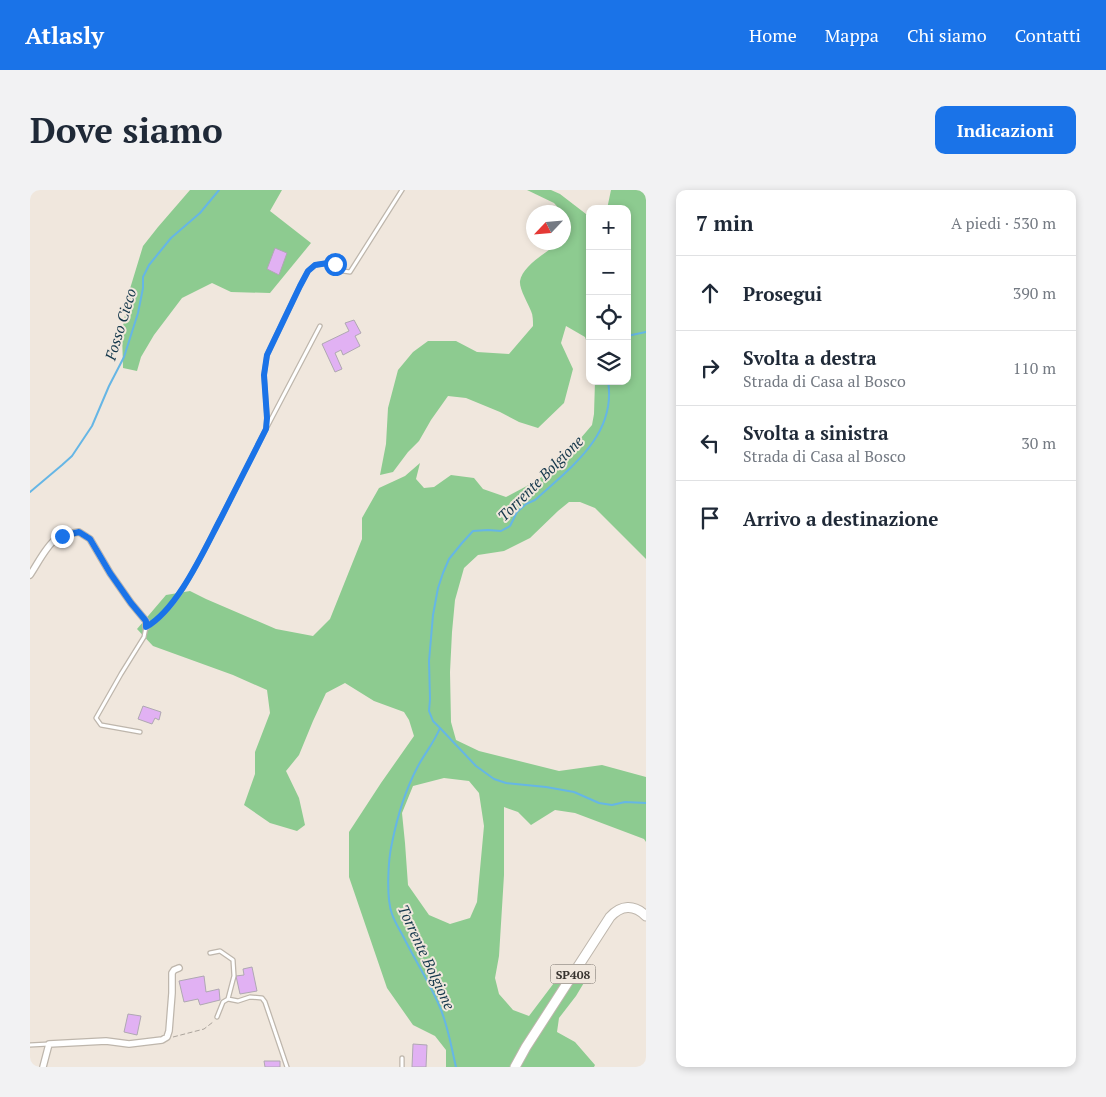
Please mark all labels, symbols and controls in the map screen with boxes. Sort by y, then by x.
text: Atlasly [25,19,104,51]
text: Home [749,23,797,47]
text: Mappa [825,23,879,47]
text: Chi siamo [907,23,987,47]
text: Contatti [1015,23,1081,47]
button: Indicazioni [935,106,1076,154]
text: Dove siamo [30,107,223,153]
north arrow [526,205,571,250]
map controls [586,205,631,385]
button: + [586,205,631,250]
text: 7 min [696,209,753,237]
text: A piedi · 530 m [951,212,1056,234]
button: − [586,250,631,295]
route start [324,253,347,276]
icon: ahead [696,279,724,307]
text: Prosegui [743,281,822,306]
text: 390 m [1013,282,1056,304]
water label: Fosso Cieco [99,285,140,363]
button: locate [586,295,631,340]
button: layers [586,340,631,385]
text: Svolta a destra [743,345,877,370]
icon: right [696,354,724,382]
text: 110 m [1013,357,1056,379]
text: Strada di Casa al Bosco [743,370,906,392]
text: Svolta a sinistra [743,420,889,445]
icon: left [696,429,724,457]
water label: Torrente Bolgione [493,431,587,525]
text: 30 m [1021,432,1056,454]
text: Strada di Casa al Bosco [743,445,906,467]
icon: arrive [696,504,724,532]
text: Arrivo a destinazione [743,506,938,531]
route end [51,525,74,548]
water label: Torrente Bolgione [394,901,460,1013]
road number: SP408 [550,964,596,984]

